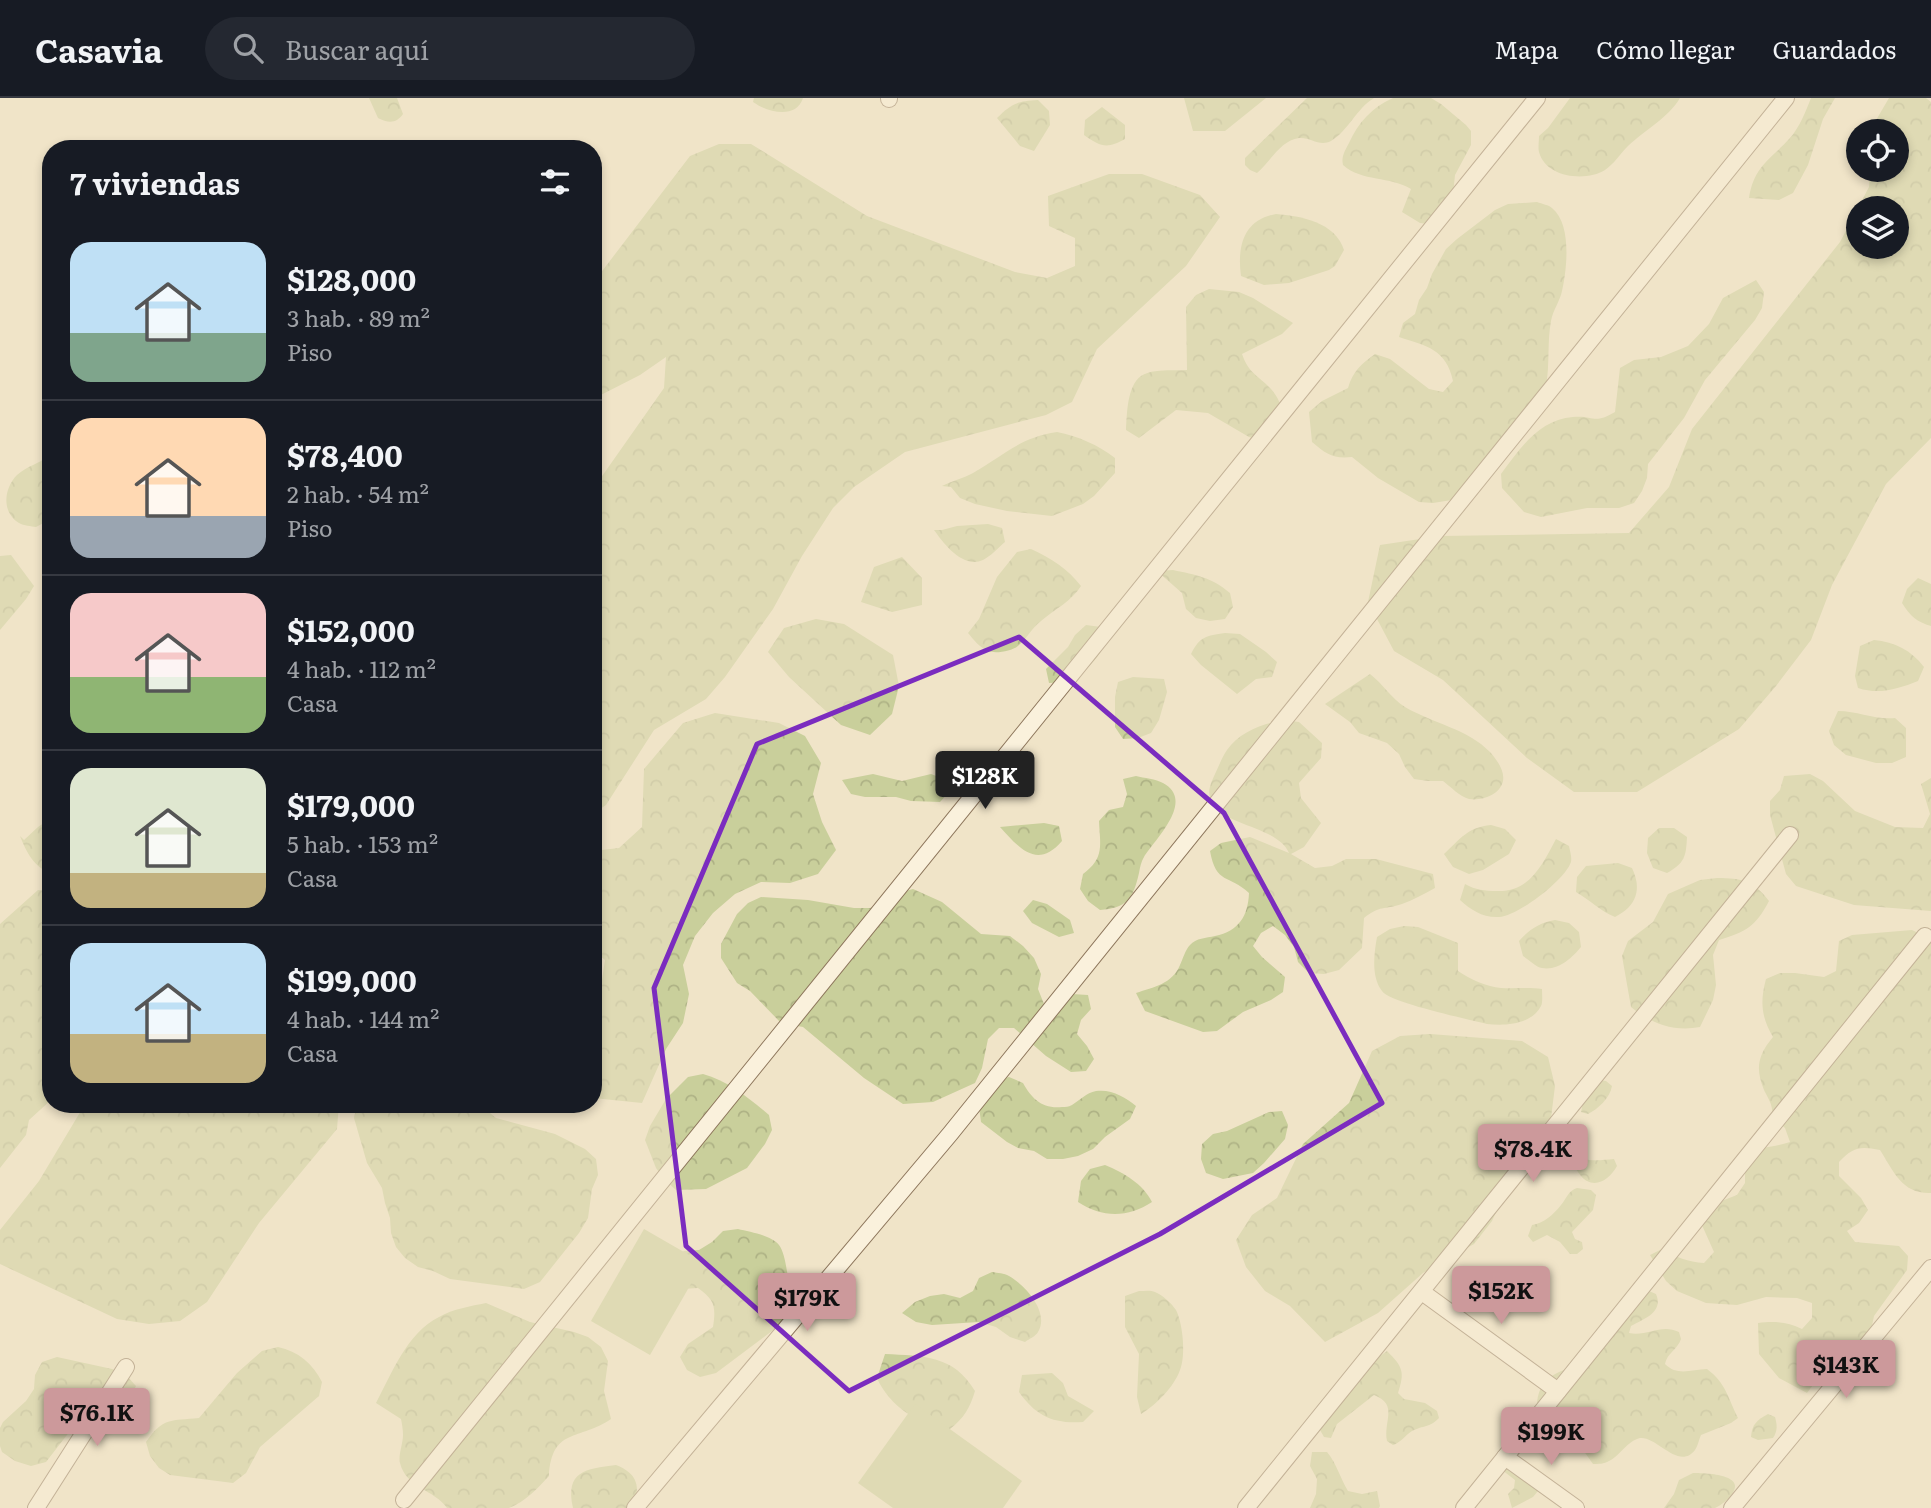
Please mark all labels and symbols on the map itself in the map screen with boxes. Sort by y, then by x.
pin: $128K [936,752,1034,811]
pin: $78.4K [1476,1124,1590,1184]
pin: $152K [1452,1266,1550,1326]
pin: $179K [758,1274,856,1333]
pin: $143K [1797,1340,1895,1400]
pin: $76.1K [40,1388,154,1448]
pin: $199K [1502,1408,1600,1467]

